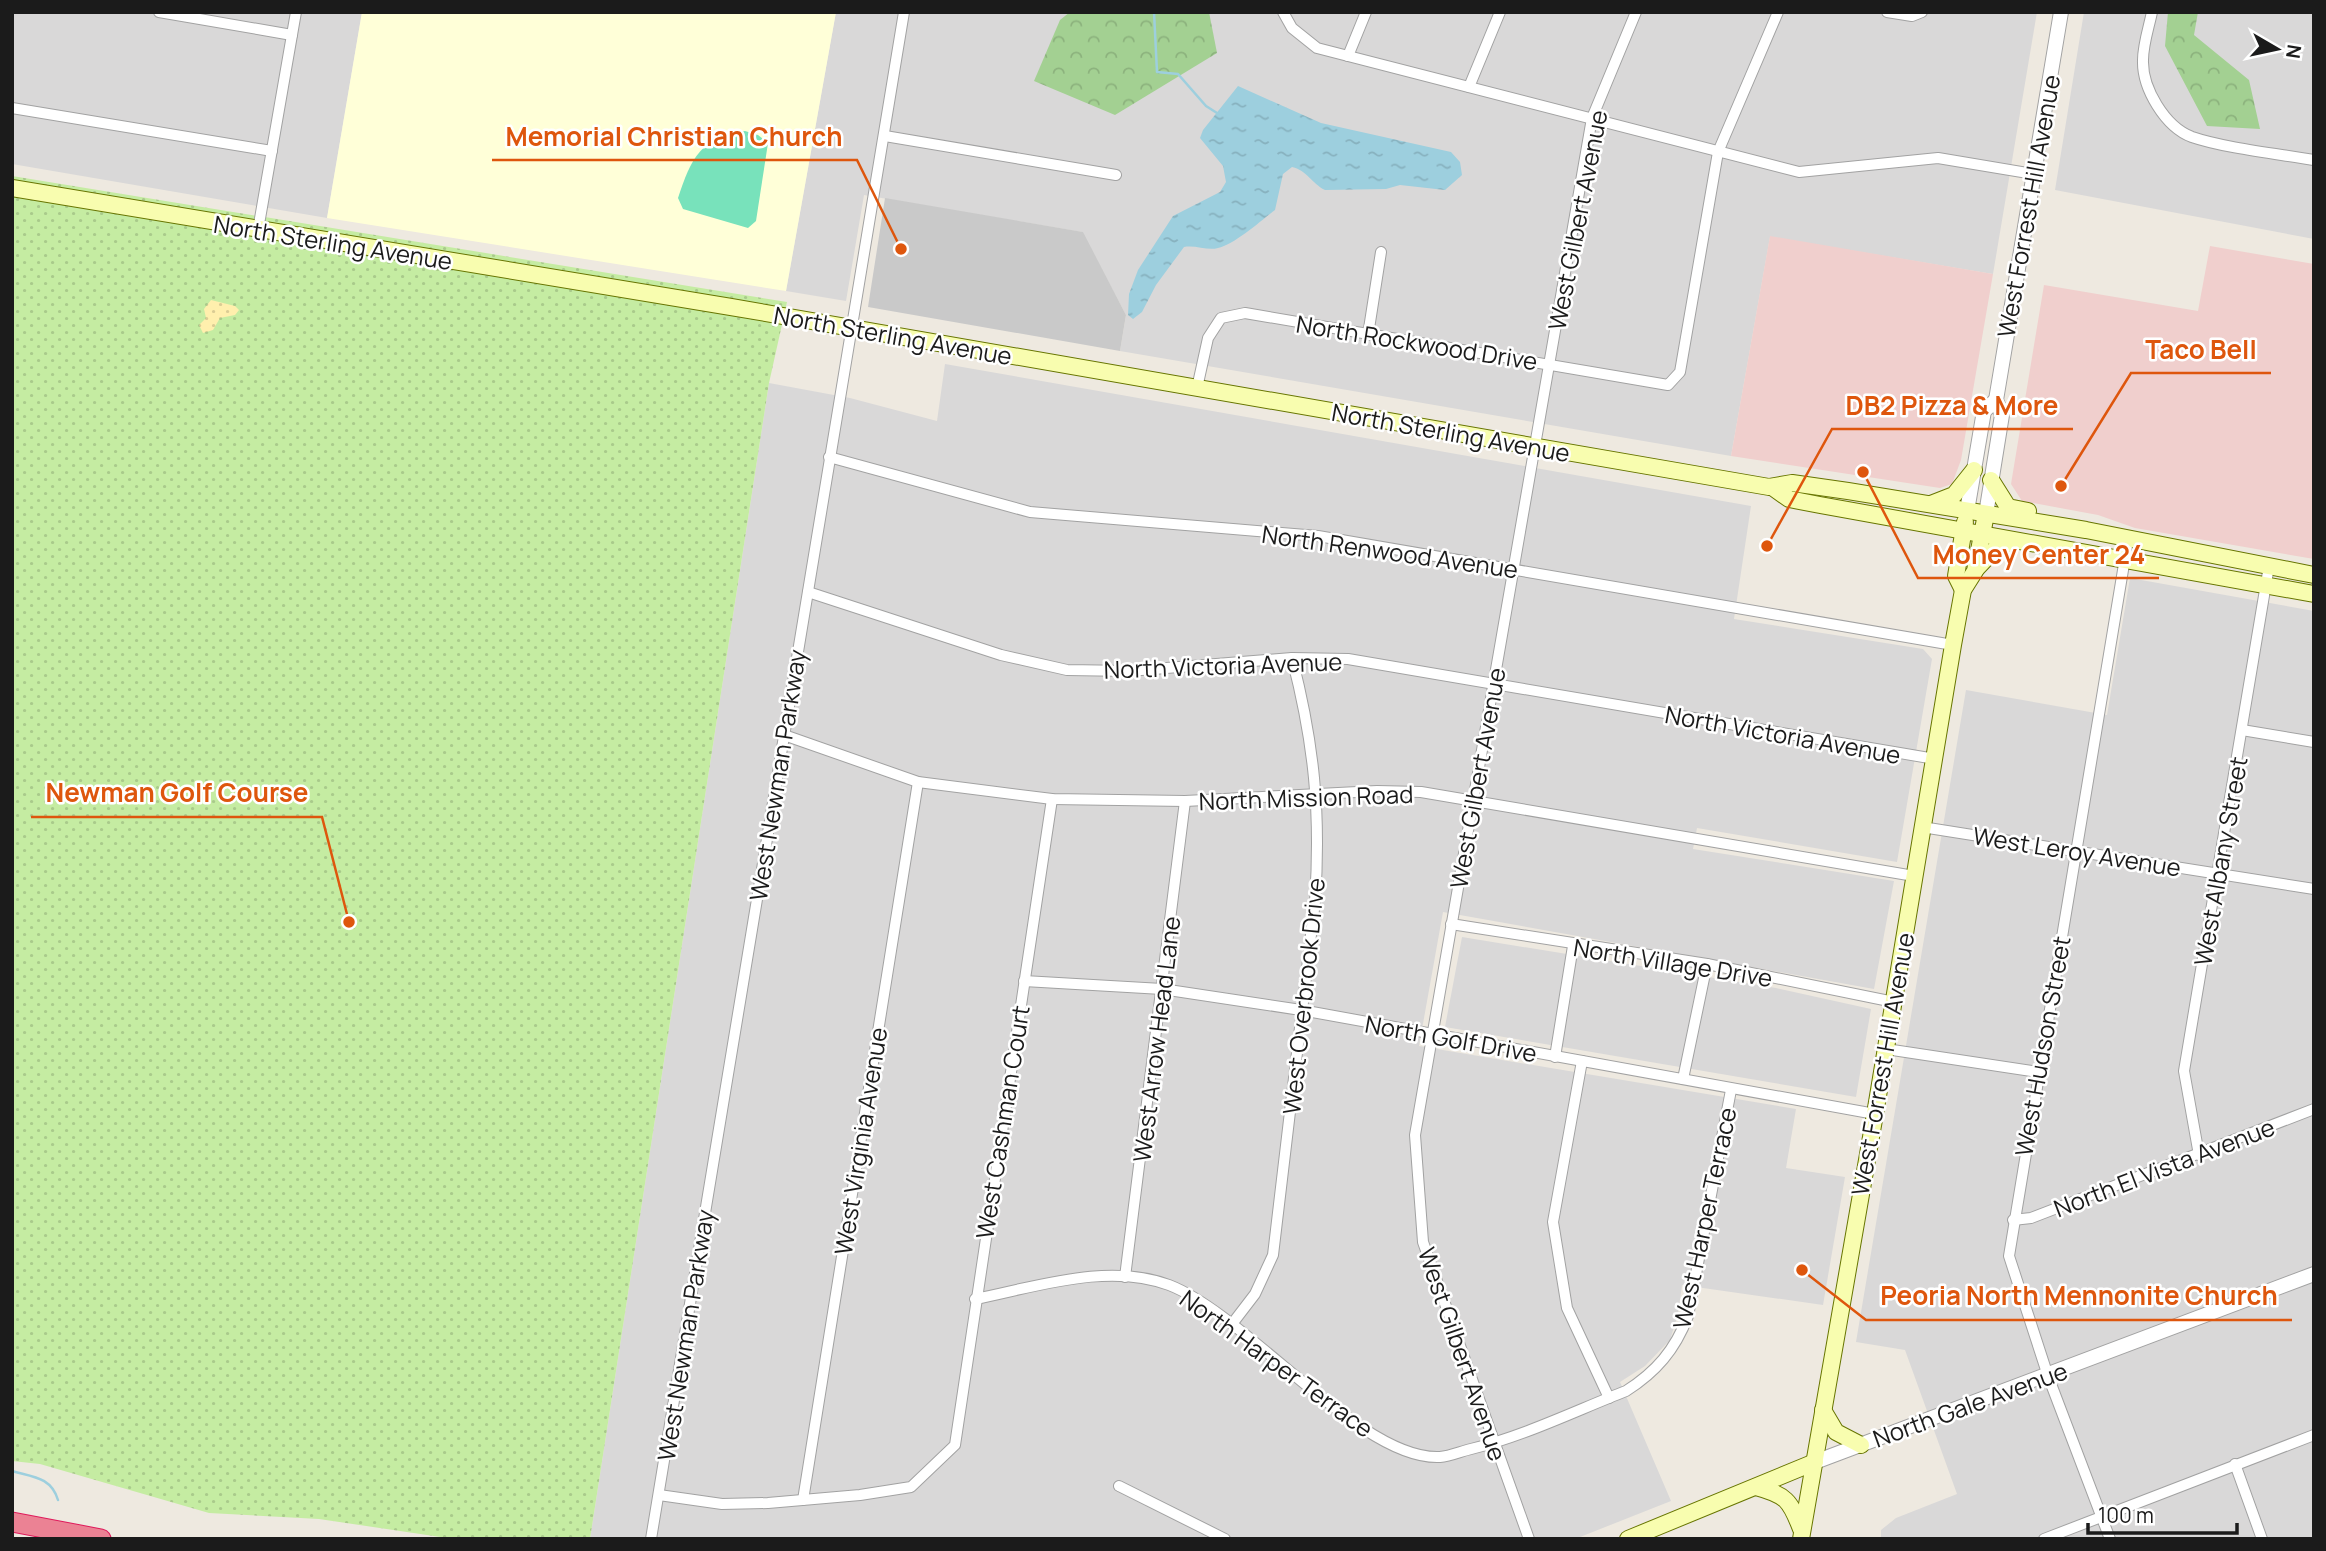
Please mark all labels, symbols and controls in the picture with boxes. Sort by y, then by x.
north arrow [2242,14,2312,84]
text: N [2280,43,2308,60]
street label: West Forrest Hill Avenue [1989,72,2067,340]
street label: West Gilbert Avenue [1539,107,1615,333]
callout: Memorial Christian Church [492,113,857,160]
text: Memorial Christian Church [505,118,843,154]
street label: North Sterling Avenue [211,207,455,277]
street label: North Sterling Avenue [771,298,1015,372]
street label: North Rockwood Drive [1294,307,1540,377]
callout: Taco Bell [2131,326,2271,373]
text: Taco Bell [2145,331,2257,367]
callout: DB2 Pizza & More [1832,382,2073,429]
text: DB2 Pizza & More [1846,387,2058,423]
street label: North Sterling Avenue [1329,395,1573,469]
street label: North Renwood Avenue [1260,517,1520,585]
callout: Money Center 24 [1918,531,2159,578]
text: Money Center 24 [1933,536,2145,572]
street label: North Victoria Avenue [1103,644,1343,686]
street label: West Newman Parkway [741,647,813,903]
street label: West Gilbert Avenue [1441,665,1513,891]
street label: North Victoria Avenue [1663,697,1903,771]
street label: West Albany Street [2185,754,2255,968]
callout: Newman Golf Course [31,770,322,817]
text: Newman Golf Course [45,774,309,810]
street label: North Mission Road [1198,777,1414,817]
street label: West Leroy Avenue [1971,818,2183,884]
street label: West Overbrook Drive [1274,876,1332,1116]
street label: West Arrow Head Lane [1125,914,1187,1164]
street label: North Village Drive [1571,930,1775,994]
street label: West Forrest Hill Avenue [1843,930,1921,1198]
street label: West Hudson Street [2006,933,2078,1159]
street label: West Cashman Court [967,1003,1037,1241]
street label: North Golf Drive [1362,1007,1540,1069]
street label: West Virginia Avenue [826,1025,894,1257]
street label: West Harper Terrace [1664,1104,1744,1332]
street label: North El Vista Avenue [2049,1110,2279,1224]
street label: West Newman Parkway [649,1207,721,1463]
street label: West Gilbert Avenue [1411,1243,1515,1465]
callout: Peoria North Mennonite Church [1866,1273,2292,1320]
text: Peoria North Mennonite Church [1880,1277,2278,1313]
street label: North Harper Terrace [1174,1282,1380,1444]
street label: North Gale Avenue [1868,1353,2072,1455]
scale bar [2088,1492,2237,1536]
text: 100 m [2098,1501,2154,1529]

